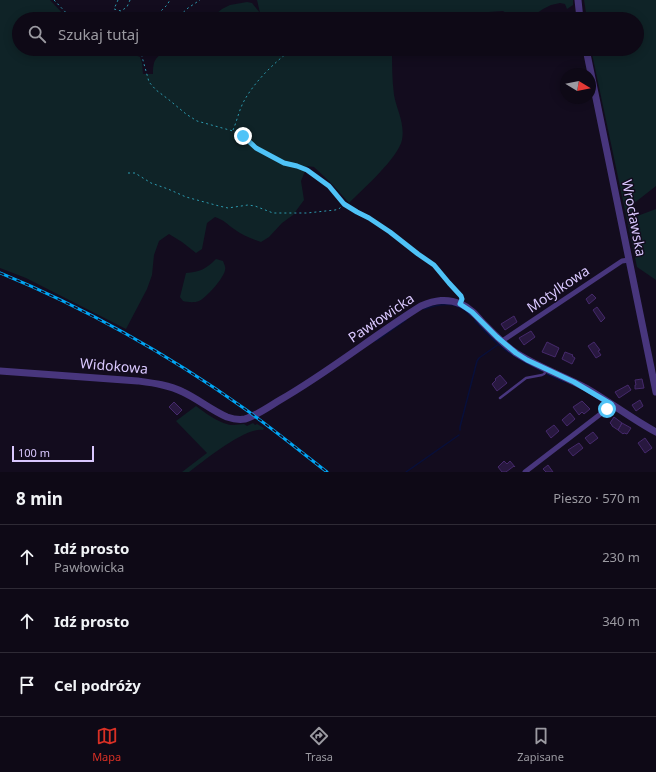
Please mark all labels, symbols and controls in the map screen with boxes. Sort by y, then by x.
search box [12,12,644,56]
icon: search [26,23,48,45]
text: Szukaj tutaj [58,24,139,44]
north arrow [560,68,596,104]
route end [234,127,252,145]
street label: Wrocławska [618,178,651,258]
street label: Motylkowa [523,261,593,316]
street label: Pawłowicka [344,289,417,347]
street label: Widokowa [79,353,149,378]
route start [598,400,616,418]
scale bar [12,444,94,463]
text: 100 m [18,445,50,460]
text: 8 min [16,487,63,510]
text: Pieszo · 570 m [553,489,640,507]
text: Idź prosto [54,538,129,558]
icon: ahead [16,546,38,568]
text: 230 m [602,548,640,566]
text: Pawłowicka [54,558,124,576]
icon: ahead [16,610,38,632]
text: Idź prosto [54,611,129,631]
text: 340 m [602,612,640,630]
icon: arrive [16,674,38,696]
text: Cel podróży [54,675,141,695]
tab: Mapa [92,725,121,764]
tab: Trasa [306,725,333,764]
tab: Zapisane [517,725,564,764]

